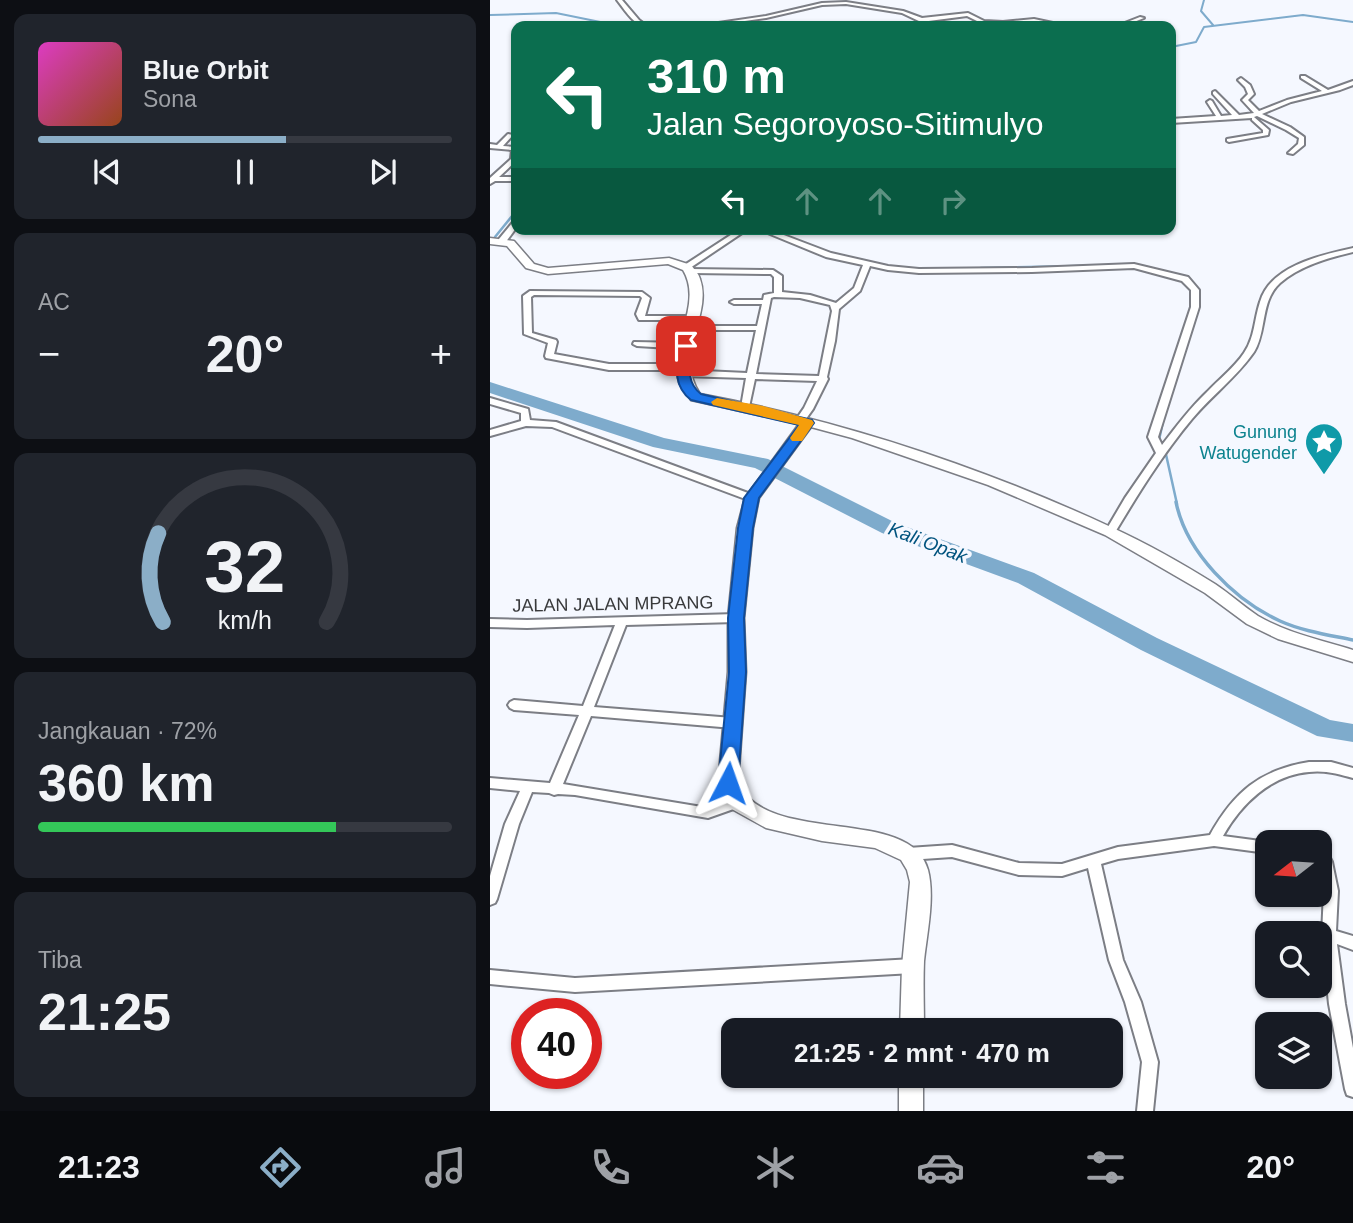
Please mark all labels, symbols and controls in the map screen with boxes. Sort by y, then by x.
icon: left [532,49,623,140]
text: 310 m [647,49,786,103]
text: Blue Orbit [143,55,269,85]
text: Sona [143,86,197,112]
text: Jalan Segoroyoso-Sitimulyo [647,106,1044,142]
icon: previous [88,153,126,191]
icon: pause [226,153,264,191]
icon: next [364,153,402,191]
icon: left [715,182,753,220]
icon: ahead [788,182,826,220]
icon: ahead [861,182,899,220]
icon: right [934,182,972,220]
text: AC [38,289,70,315]
pin [656,316,716,376]
text: 20° [206,325,284,383]
icon: arrive [667,327,705,365]
text: − [38,333,60,375]
text: + [430,333,452,375]
place icon: Gunung Watugender [1303,421,1345,476]
place label: Gunung Watugender [1200,422,1297,463]
water label: Kali Opak [886,518,971,568]
text: 32 [205,526,285,607]
street label: JALAN JALAN MPRANG [512,592,714,616]
text: km/h [218,605,272,633]
text: Jangkauan · 72% [38,718,217,744]
position arrow [691,746,765,820]
text: 360 km [38,754,214,812]
north arrow [1255,830,1332,906]
map controls [1255,830,1332,1089]
button: search [1255,921,1332,998]
text: Tiba [38,947,82,973]
text: 21:25 [38,983,171,1041]
speed limit sign: 40 [511,998,602,1089]
button: layers [1255,1012,1332,1089]
text: 21:25 · 2 mnt · 470 m [794,1038,1050,1068]
icon: directions [256,1143,305,1192]
icon: music [421,1143,470,1192]
icon: phone [586,1143,635,1192]
icon: climate [751,1143,800,1192]
icon: car [916,1143,965,1192]
icon: filters [1081,1143,1130,1192]
text: 21:23 [58,1149,140,1185]
text: 20° [1247,1149,1295,1185]

